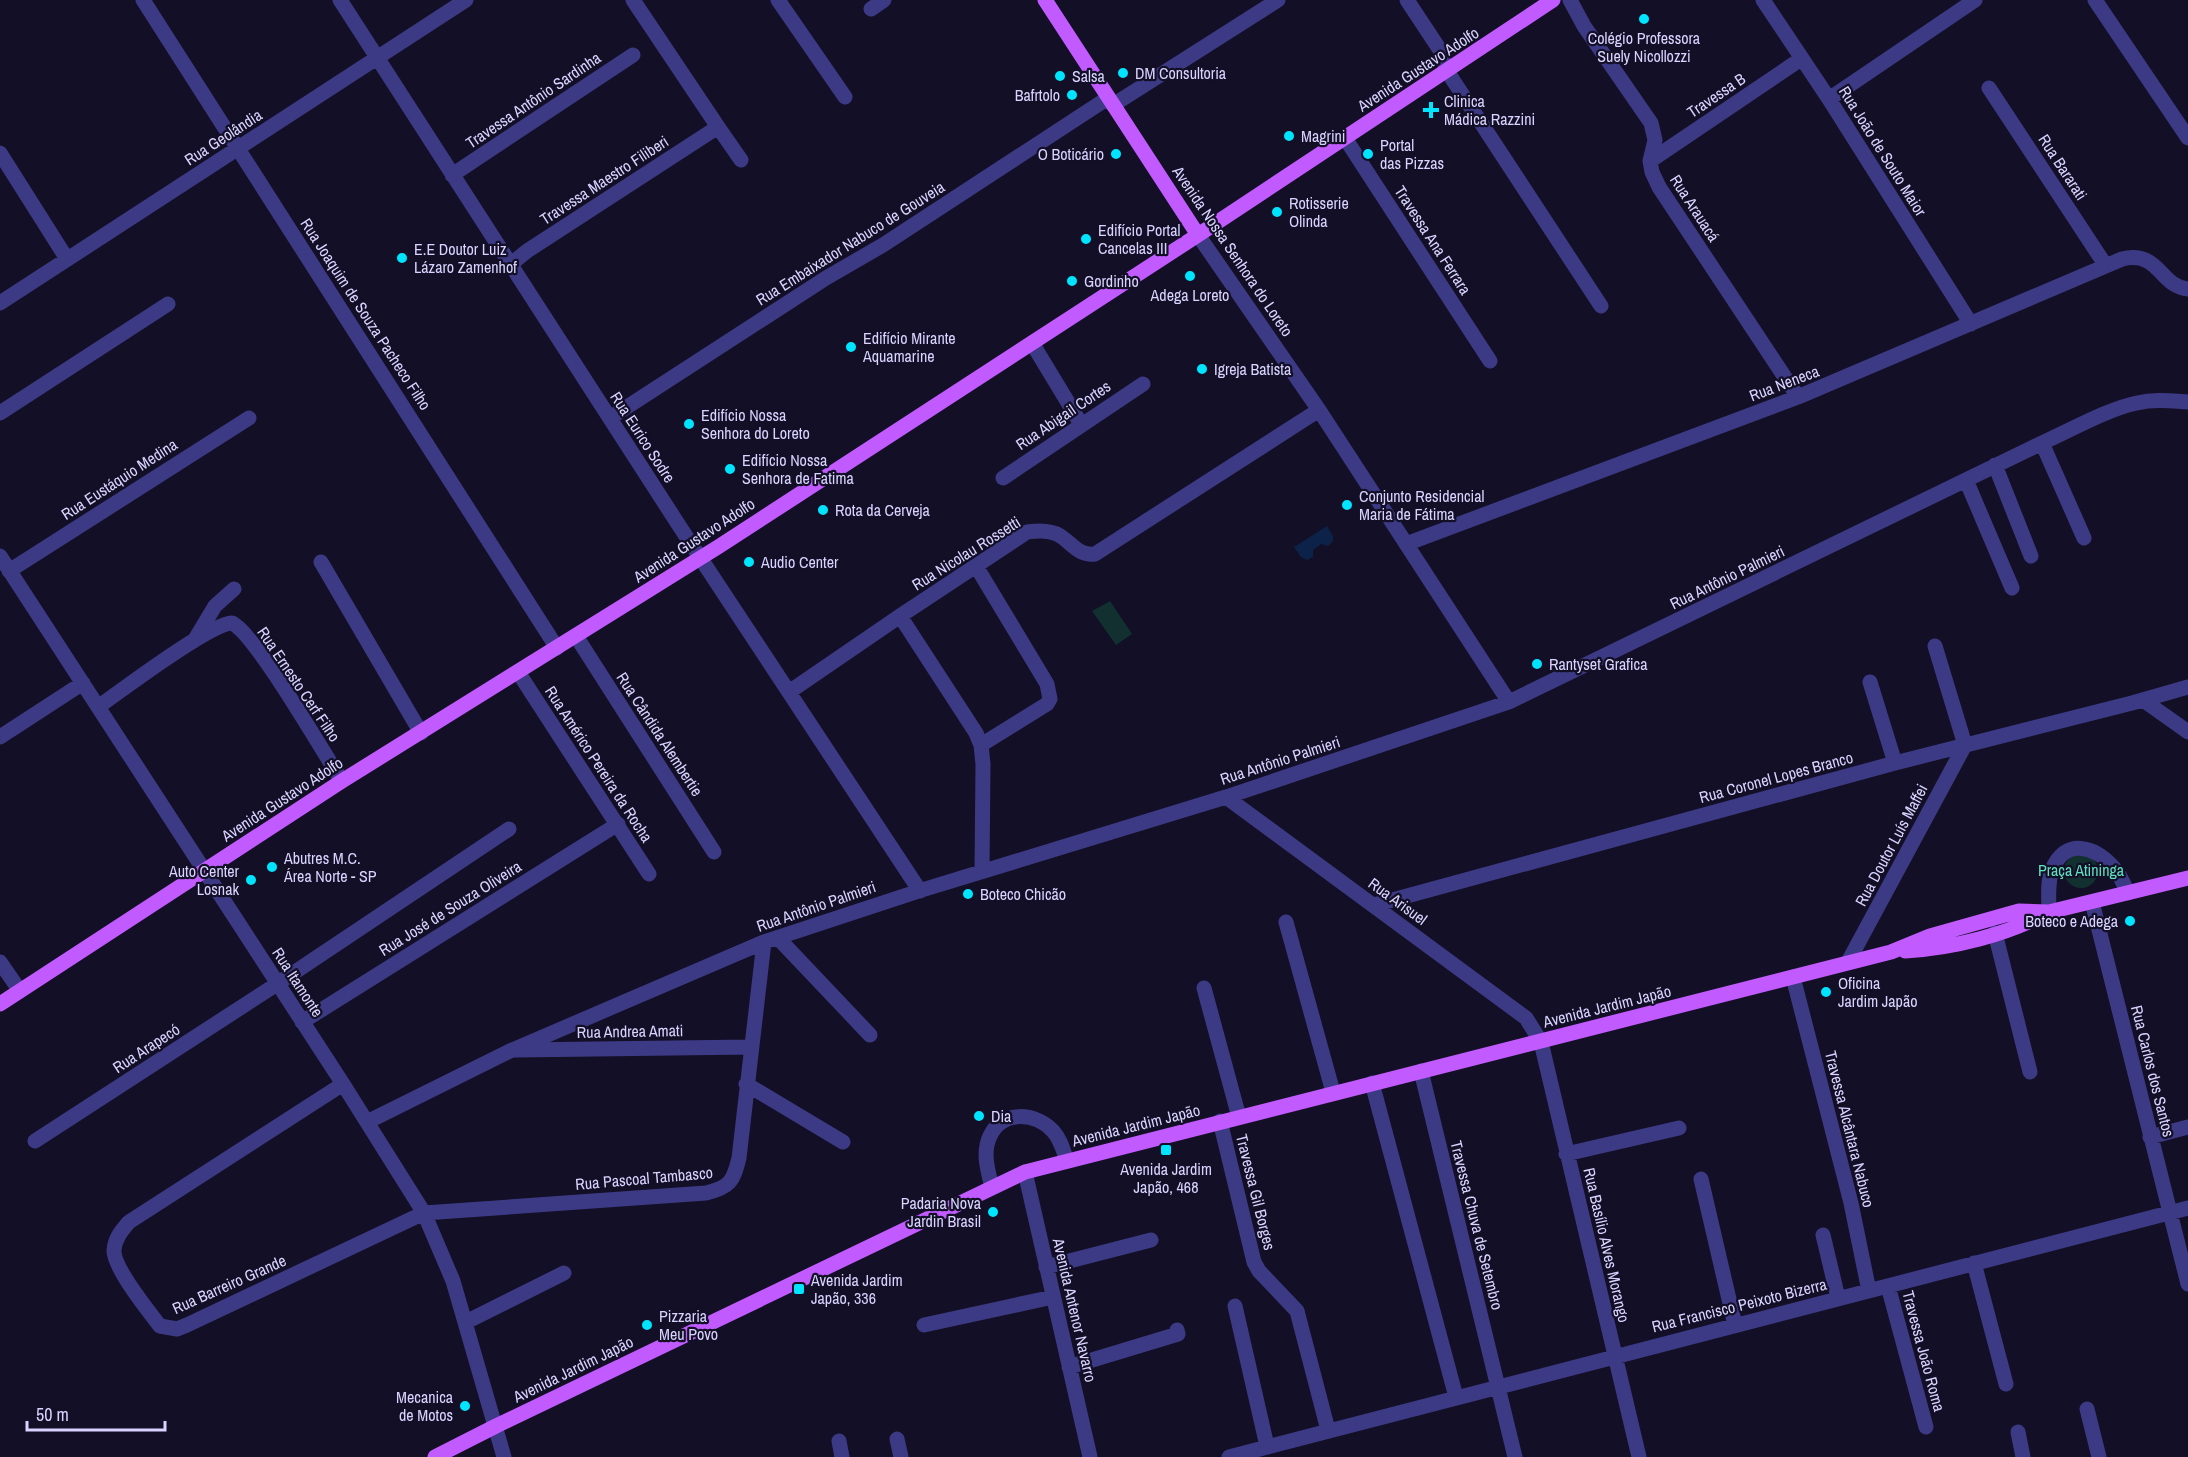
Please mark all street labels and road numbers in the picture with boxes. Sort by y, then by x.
street label: Avenida Gustavo Adolfo [1352,21,1483,117]
street label: Travessa Antônio Sardinha [461,46,605,153]
street label: Travessa B [1683,67,1750,123]
street label: Rua João de Souto Maior [1834,82,1932,221]
street label: Rua Geolândia [180,103,267,170]
street label: Travessa Maestro Filiberi [536,130,672,230]
street label: Rua Bararati [2034,130,2092,204]
street label: Avenida Nossa Senhora do Loreto [1167,161,1298,341]
street label: Rua Arauacá [1665,170,1725,246]
street label: Rua Embaixador Nabuco de Gouveia [751,175,949,310]
street label: Travessa Ana Ferrara [1390,181,1477,299]
street label: Rua Joaquim de Souza Pacheco Filho [296,214,436,414]
street label: Rua Neneca [1746,359,1823,406]
street label: Rua Abigail Cortes [1011,375,1115,455]
street label: Rua Eurico Sodre [605,387,681,487]
street label: Rua Eustáquio Medina [57,433,182,525]
street label: Avenida Gustavo Adolfo [628,492,759,588]
street label: Rua Nicolau Rossetti [908,511,1024,595]
street label: Rua Antônio Palmieri [1666,540,1788,614]
street label: Rua Ernesto Cerf Filho [252,622,346,746]
street label: Rua Cândida Alembertie [612,668,708,800]
street label: Rua Américo Pereira da Rocha [540,682,658,847]
street label: Rua Antônio Palmieri [1217,730,1343,790]
street label: Rua Coronel Lopes Branco [1697,746,1855,808]
street label: Avenida Gustavo Adolfo [216,751,347,847]
street label: Rua Doutor Luís Maffei [1849,780,1933,910]
street label: Rua José de Souza Oliveira [375,855,526,961]
street label: Rua Arisuel [1364,872,1432,930]
street label: Rua Antônio Palmieri [753,875,879,937]
street label: Rua Itamonte [267,943,329,1021]
street label: Avenida Jardim Japão [1540,979,1673,1033]
street label: Rua Carlos dos Santos [2126,1003,2180,1139]
street label: Rua Arapecó [108,1018,184,1078]
street label: Rua Andrea Amati [577,1019,683,1043]
street label: Travessa Alcântara Nabuco [1820,1048,1880,1210]
street label: Avenida Jardim Japão [1069,1098,1202,1152]
street label: Travessa Gil Borges [1231,1132,1281,1252]
street label: Travessa Chuva de Setembro [1445,1138,1509,1312]
street label: Rua Pascoal Tambasco [574,1161,714,1195]
street label: Rua Basílio Alves Morango [1578,1165,1636,1325]
street label: Avenida Antenor Navarro [1048,1235,1102,1384]
street label: Rua Barreiro Grande [169,1249,289,1319]
street label: Rua Francisco Peixoto Bizerra [1649,1272,1829,1337]
street label: Travessa João Roma [1897,1288,1951,1415]
street label: Avenida Jardim Japão [508,1330,637,1408]

